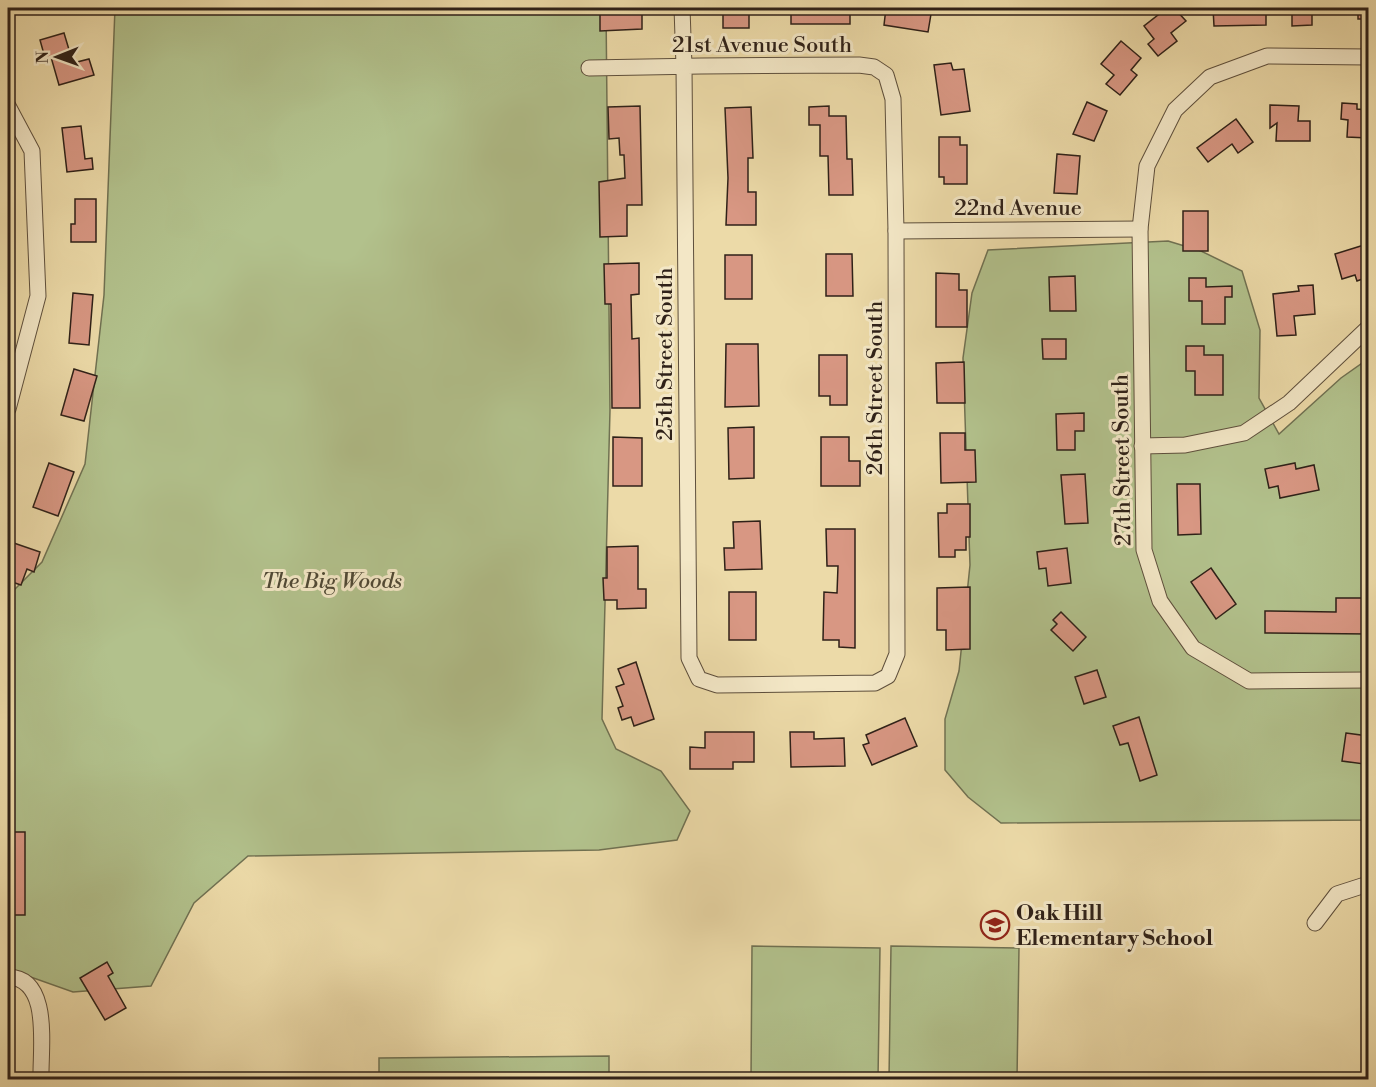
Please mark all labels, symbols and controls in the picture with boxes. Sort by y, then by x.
north arrow [27,27,87,87]
street label: 21st Avenue South [672,32,852,59]
text: N [33,50,53,64]
street label: 22nd Avenue [954,195,1082,222]
street label: 25th Street South [652,267,679,441]
street label: 26th Street South [862,301,889,475]
street label: 27th Street South [1107,374,1138,546]
park label: The Big Woods [262,568,402,595]
place label: Oak Hill Elementary School [1016,900,1213,952]
school or university icon: Oak Hill Elementary School [979,909,1011,941]

